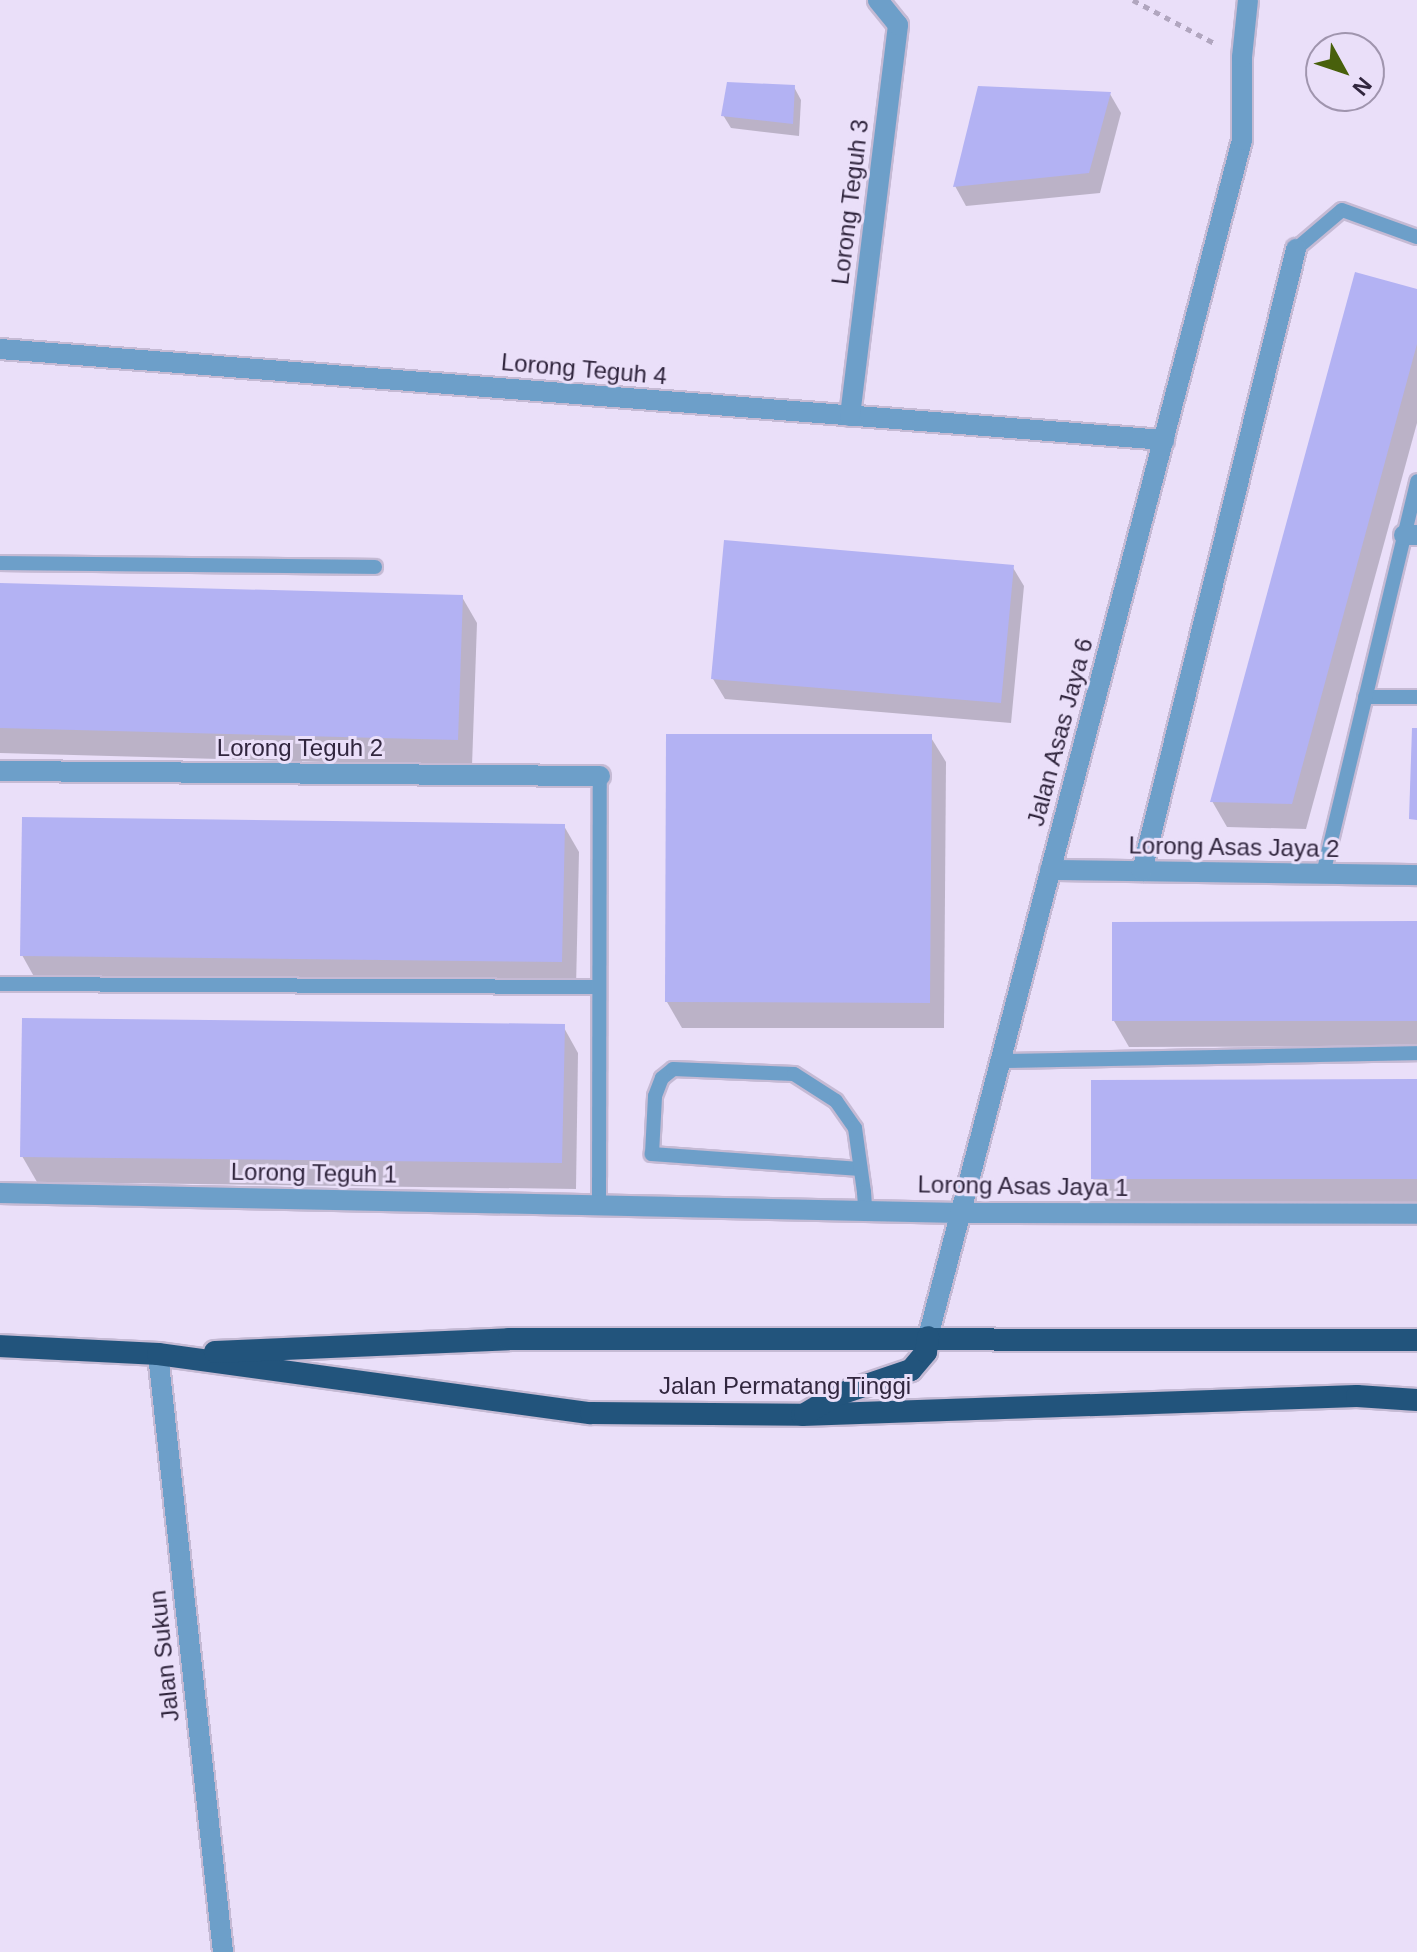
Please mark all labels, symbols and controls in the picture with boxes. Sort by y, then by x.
north arrow [1305,32,1385,112]
text: N [1348,72,1377,101]
street label: Lorong Teguh 3 [826,117,874,287]
street label: Lorong Teguh 4 [500,347,668,391]
street label: Jalan Asas Jaya 6 [1021,634,1099,830]
street label: Lorong Teguh 2 [217,734,383,762]
street label: Lorong Asas Jaya 2 [1128,831,1340,863]
street label: Lorong Teguh 1 [230,1157,398,1189]
street label: Lorong Asas Jaya 1 [917,1170,1129,1202]
street label: Jalan Permatang Tinggi [659,1372,911,1400]
street label: Jalan Sukun [143,1589,185,1723]

